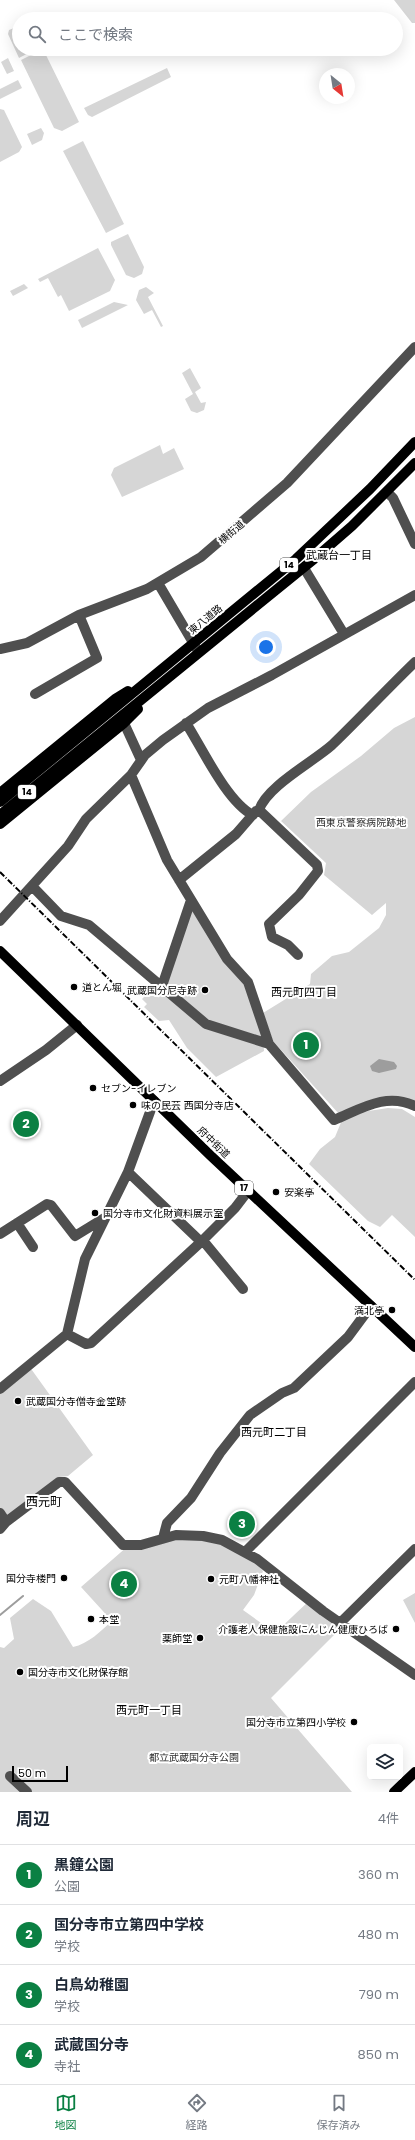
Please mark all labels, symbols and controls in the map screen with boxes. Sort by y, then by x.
search box [12,12,403,56]
icon: search [26,23,48,45]
text: ここで検索 [58,24,133,45]
north arrow [319,68,355,104]
street label: 横街道 [215,517,248,548]
district label: 武蔵台一丁目 [306,547,372,563]
road number: 14 [280,558,298,572]
street label: 東八道路 [185,601,226,638]
your location [256,637,276,657]
road number: 14 [18,785,36,799]
park label: 西東京警察病院跡地 [316,815,407,830]
place label: 道とん堀 [82,980,122,995]
marker: 道とん堀 [69,982,79,992]
place label: 武蔵国分尼寺跡 [127,983,197,998]
district label: 西元町四丁目 [271,984,337,1000]
marker: 武蔵国分尼寺跡 [200,985,210,995]
pin: 1 [293,1030,319,1060]
place label: セブン-イレブン [101,1081,177,1096]
marker: セブン-イレブン [88,1083,98,1093]
place label: 味の民芸 西国分寺店 [141,1098,234,1113]
marker: 味の民芸 西国分寺店 [128,1100,138,1110]
pin: 2 [13,1109,39,1139]
street label: 府中街道 [194,1123,233,1162]
road number: 17 [235,1181,253,1195]
place label: 安楽亭 [284,1185,314,1200]
marker: 安楽亭 [271,1187,281,1197]
place label: 国分寺市文化財資料展示室 [103,1206,223,1221]
marker: 国分寺市文化財資料展示室 [90,1208,100,1218]
place label: 満北亭 [354,1303,384,1318]
marker: 満北亭 [387,1305,397,1315]
place label: 武蔵国分寺僧寺金堂跡 [26,1394,126,1409]
marker: 武蔵国分寺僧寺金堂跡 [13,1396,23,1406]
district label: 西元町二丁目 [241,1424,307,1440]
district label: 西元町 [26,1493,62,1510]
pin: 3 [229,1509,255,1539]
pin: 4 [111,1569,137,1599]
place label: 国分寺楼門 [6,1571,56,1586]
place label: 元町八幡神社 [219,1572,279,1587]
marker: 国分寺楼門 [59,1573,69,1583]
marker: 元町八幡神社 [206,1574,216,1584]
place label: 本堂 [99,1612,119,1627]
marker: 本堂 [86,1614,96,1624]
place label: 介護老人保健施設にんじん健康ひろば [218,1622,388,1637]
marker: 介護老人保健施設にんじん健康ひろば [391,1624,401,1634]
place label: 薬師堂 [162,1631,192,1646]
marker: 薬師堂 [195,1633,205,1643]
place label: 国分寺市文化財保存館 [28,1665,128,1680]
marker: 国分寺市文化財保存館 [15,1667,25,1677]
district label: 西元町一丁目 [116,1702,182,1718]
place label: 国分寺市立第四小学校 [246,1715,346,1730]
marker: 国分寺市立第四小学校 [349,1717,359,1727]
map controls [367,1744,403,1780]
button: layers [367,1744,403,1780]
park label: 都立武蔵国分寺公園 [149,1750,239,1765]
scale bar [12,1764,68,1783]
text: 50 m [18,1765,46,1781]
text: 周辺 [16,1807,50,1831]
text: 4件 [378,1809,399,1828]
text: 黒鐘公園 [54,1854,114,1875]
text: 1 [27,1865,31,1884]
text: 360 m [358,1865,399,1884]
text: 公園 [54,1877,80,1896]
text: 国分寺市立第四中学校 [54,1914,204,1935]
text: 2 [25,1925,33,1944]
text: 480 m [358,1925,399,1944]
text: 学校 [54,1937,80,1956]
text: 白鳥幼稚園 [54,1974,129,1995]
text: 3 [25,1985,33,2004]
text: 790 m [359,1985,399,2004]
text: 学校 [54,1997,80,2016]
text: 武蔵国分寺 [54,2034,129,2055]
text: 4 [25,2045,33,2064]
text: 850 m [358,2045,399,2064]
text: 寺社 [54,2057,80,2076]
tab: 地図 [55,2092,77,2134]
tab: 経路 [186,2092,208,2134]
tab: 保存済み [317,2092,361,2134]

